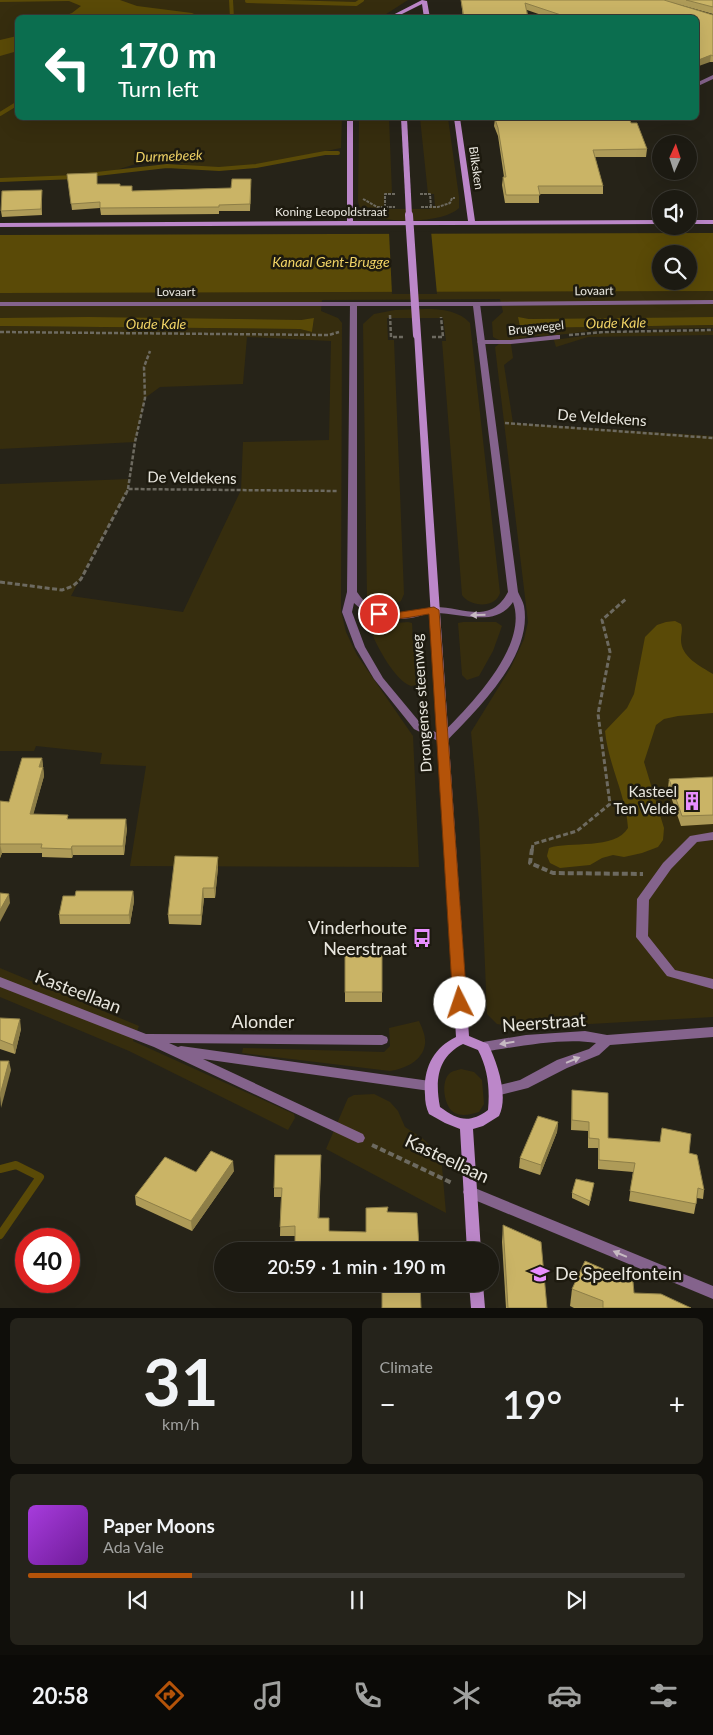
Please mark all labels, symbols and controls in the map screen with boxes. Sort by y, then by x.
text: 170 m [118,33,217,75]
icon: left [35,35,100,100]
text: Turn left [118,75,199,102]
north arrow [652,135,698,180]
map controls [652,135,697,290]
street label: Bilksken [466,145,487,190]
water label: Durmebeek [135,146,203,165]
button: sound [652,190,697,235]
street label: Koning Leopoldstraat [275,204,388,219]
button: search [652,245,697,290]
water label: Kanaal Gent-Brugge [272,253,390,270]
street label: Lovaart [574,283,614,298]
street label: Lovaart [156,284,196,299]
water label: Oude Kale [586,313,647,332]
water label: Oude Kale [126,315,187,332]
street label: Brugwegel [507,317,565,338]
street label: De Veldekens [557,405,647,429]
street label: De Veldekens [147,467,237,487]
pin [358,593,400,635]
icon: arrive [365,600,393,628]
one-way arrow [470,611,486,619]
street label: Drongense steenweg [407,633,435,773]
place label: Kasteel Ten Velde [614,782,677,817]
building icon: Kasteel Ten Velde [681,790,703,812]
place label: Vinderhoute Neerstraat [308,916,408,959]
bus stop icon: Vinderhoute Neerstraat [411,927,433,949]
street label: Kasteellaan [32,965,125,1018]
position arrow [433,976,485,1028]
street label: Neerstraat [501,1008,587,1036]
street label: Alonder [232,1010,295,1032]
one-way arrow [498,1040,514,1048]
one-way arrow [566,1055,580,1063]
street label: Kasteellaan [402,1129,493,1187]
speed limit sign: 40 [15,1228,80,1293]
one-way arrow [613,1250,627,1258]
text: 20:59 · 1 min · 190 m [267,1255,446,1278]
place label: De Speelfontein [555,1262,682,1284]
school or university icon: De Speelfontein [529,1263,551,1285]
text: 31 [143,1342,218,1420]
text: Climate [380,1357,433,1376]
text: 19° [502,1381,562,1427]
text: − [380,1387,396,1421]
text: + [669,1387,685,1421]
text: km/h [162,1414,199,1433]
text: Paper Moons [103,1514,215,1537]
text: Ada Vale [103,1537,164,1556]
icon: previous [124,1586,152,1614]
icon: pause [343,1586,371,1614]
icon: next [562,1586,590,1614]
icon: directions [152,1678,187,1713]
icon: music [251,1678,286,1713]
icon: phone [350,1678,385,1713]
icon: climate [449,1678,484,1713]
icon: car [547,1678,582,1713]
icon: filters [646,1678,681,1713]
text: 20:58 [32,1682,89,1709]

